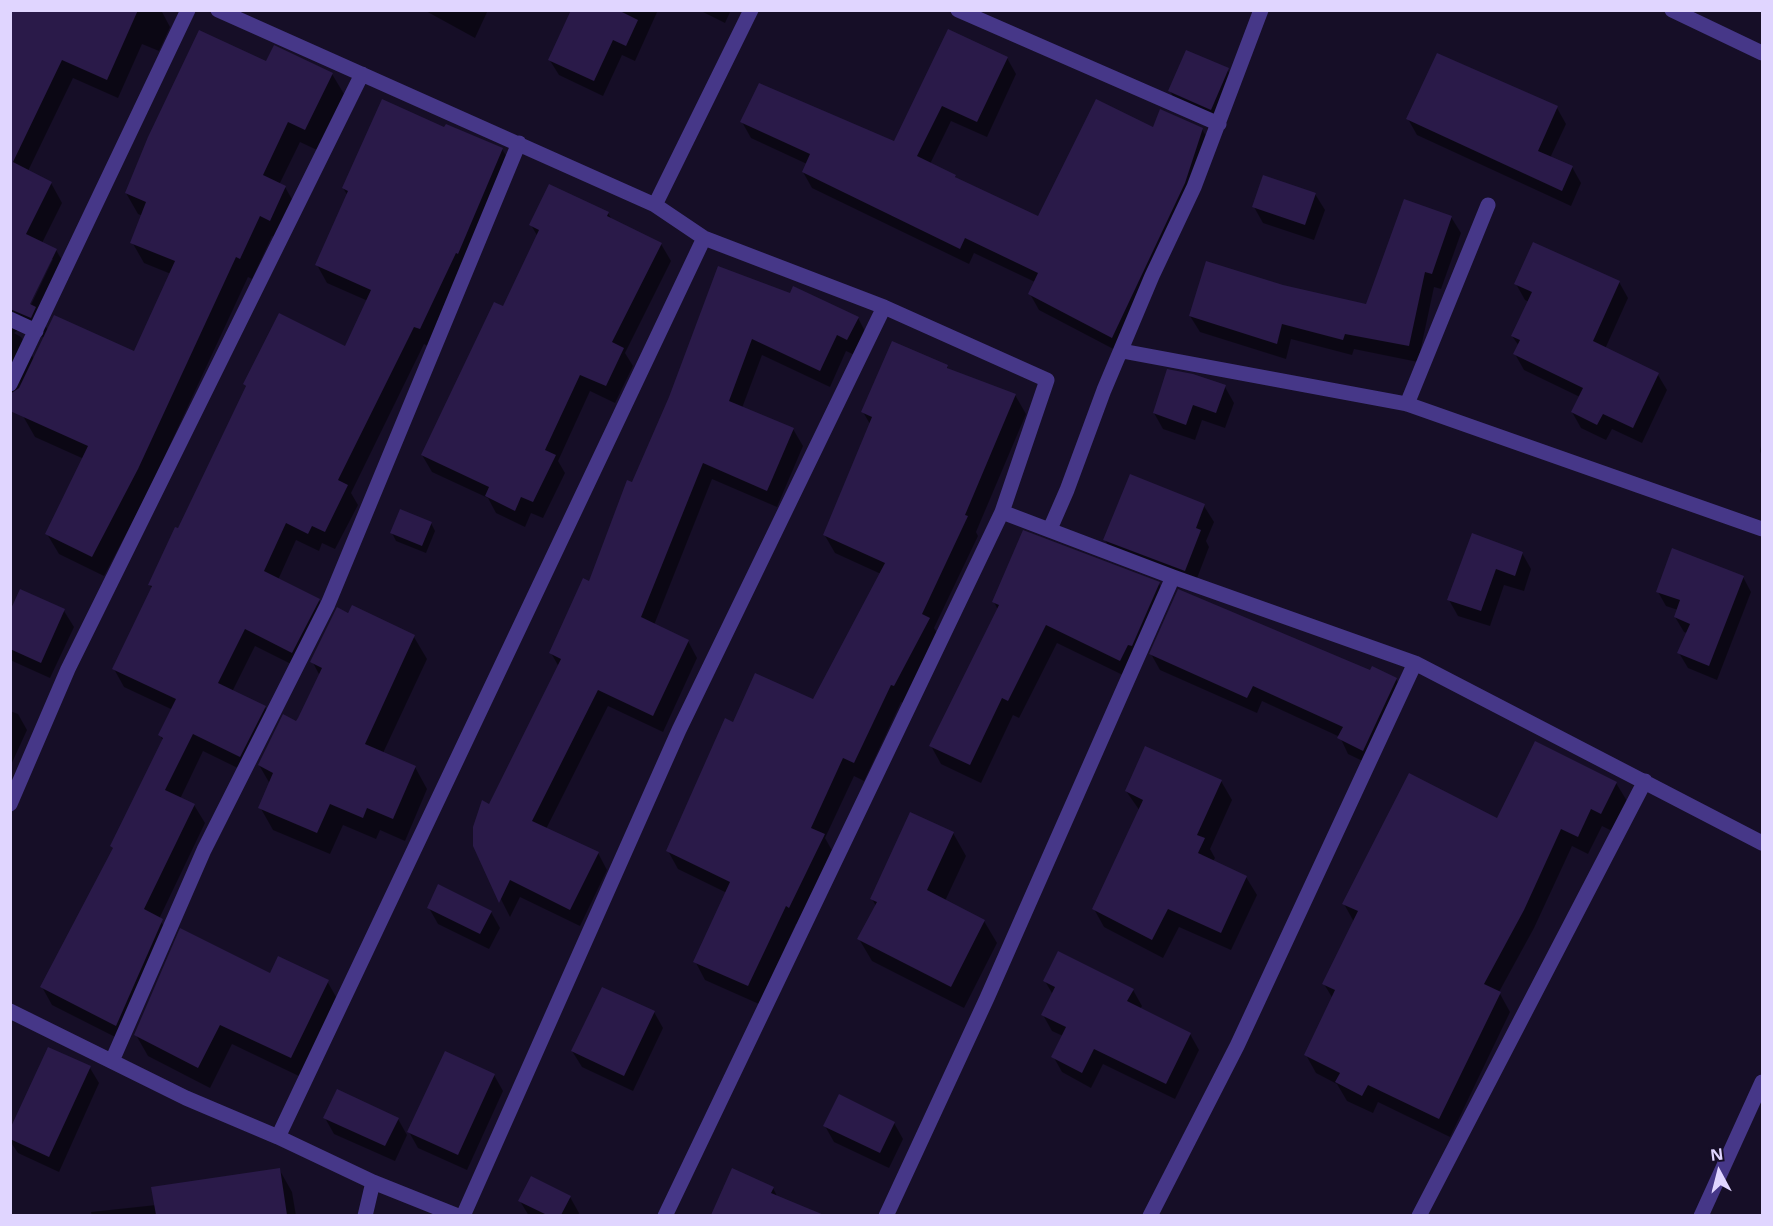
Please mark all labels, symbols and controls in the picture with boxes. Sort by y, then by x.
north arrow [1689,1142,1749,1202]
text: N [1709,1142,1725,1166]

